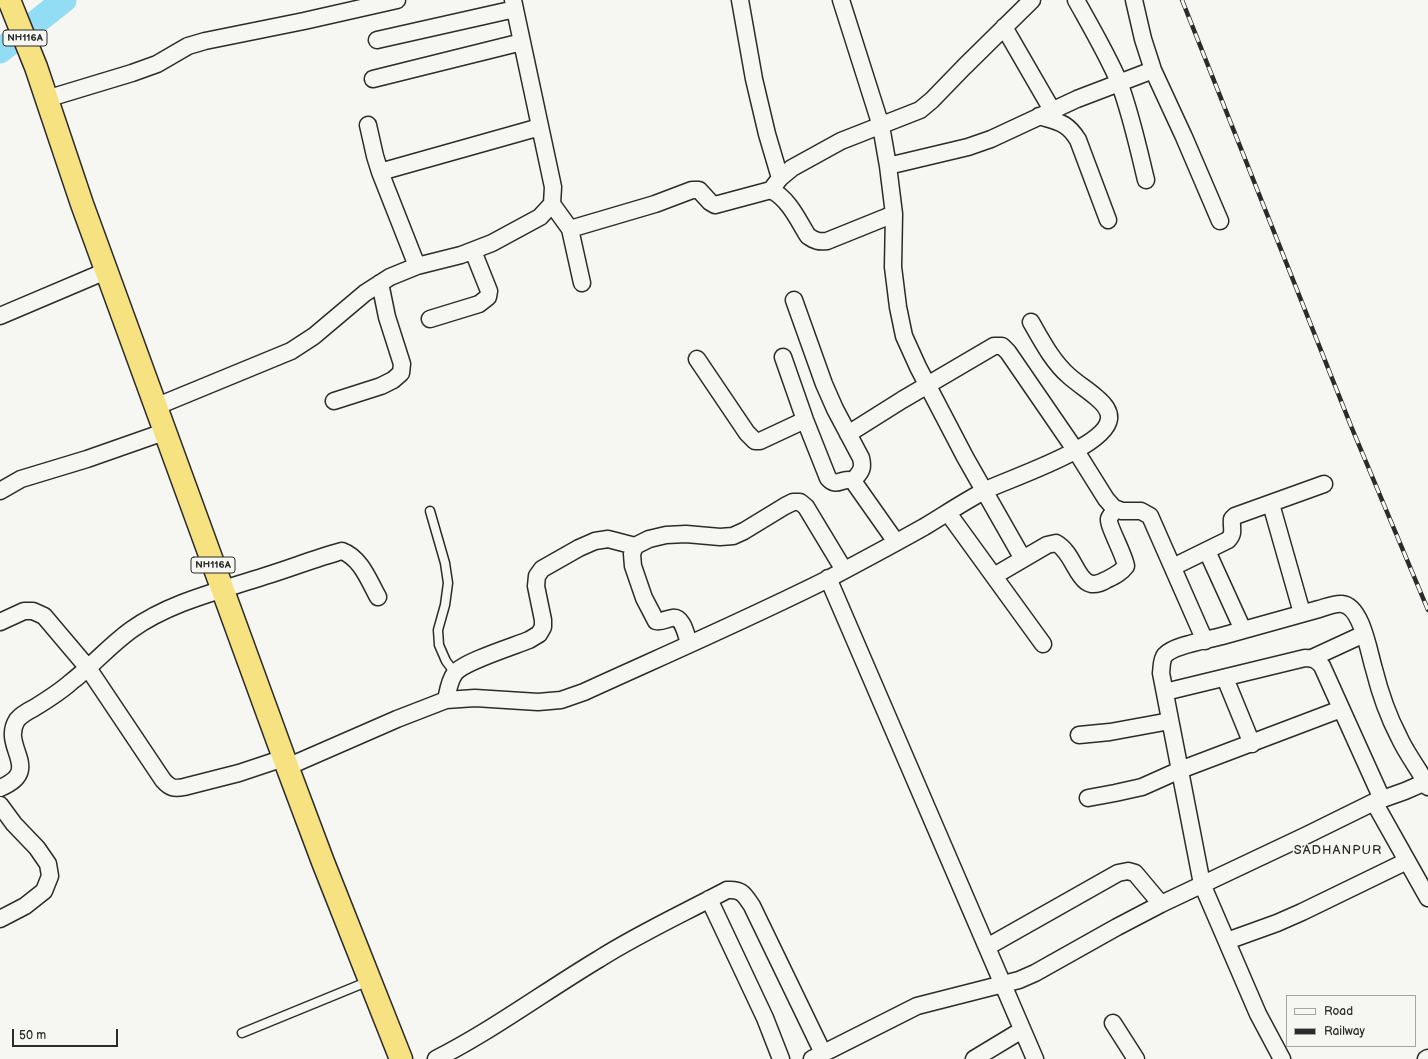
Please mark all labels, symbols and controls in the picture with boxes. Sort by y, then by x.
road number: NH116A [3,30,47,46]
road number: NH116A [191,557,235,573]
district label: SADHANPUR [1294,843,1382,859]
legend [1286,995,1416,1047]
text: Road [1324,1004,1353,1019]
scale bar [14,1021,120,1047]
text: Railway [1324,1024,1365,1039]
text: 50 m [19,1028,46,1043]

